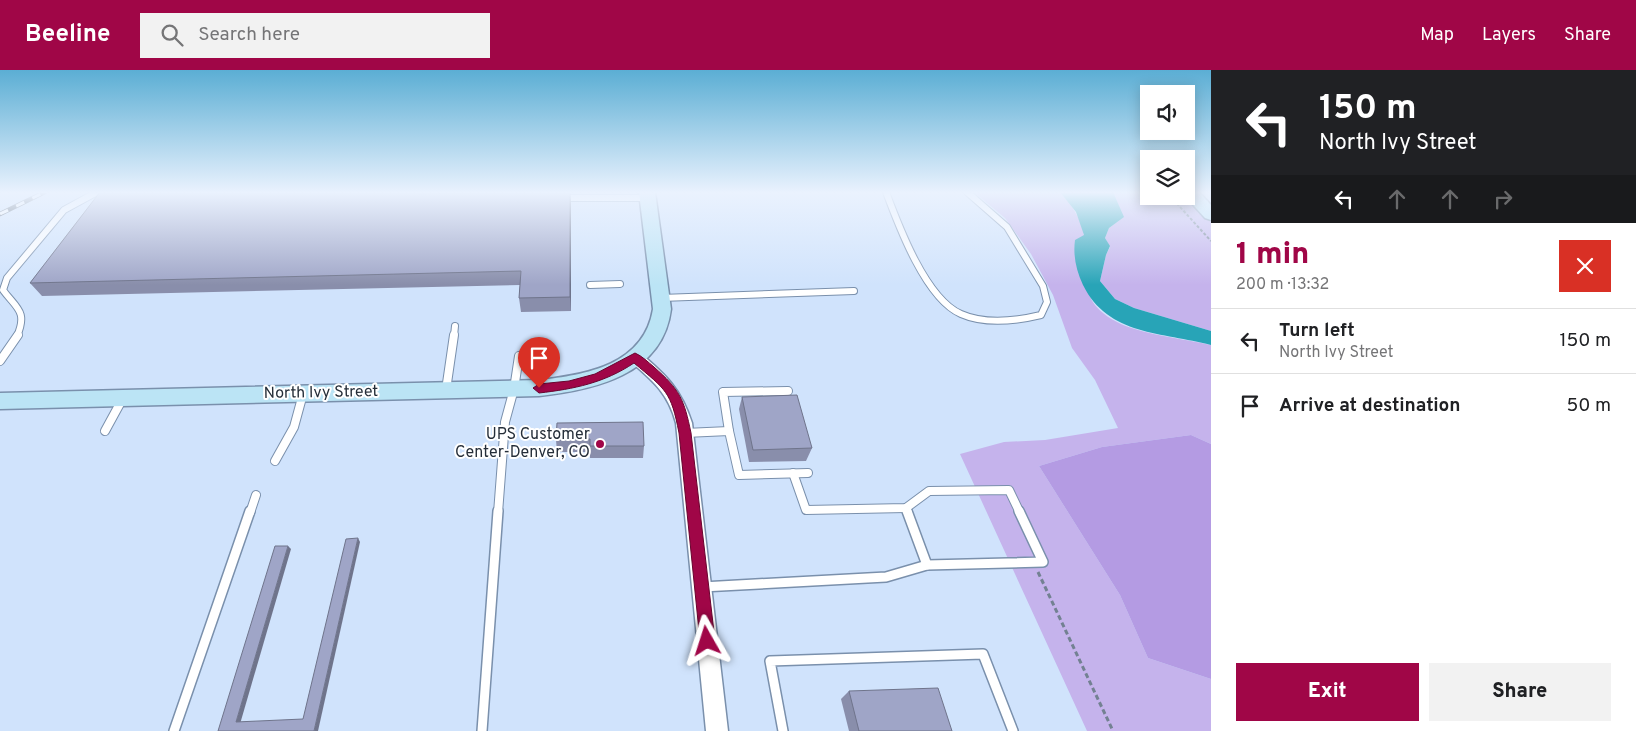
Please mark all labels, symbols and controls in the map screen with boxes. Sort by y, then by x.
search box [140,13,490,58]
text: Beeline [25,20,110,50]
icon: search [158,21,186,49]
text: Search here [198,23,300,47]
text: Map [1420,24,1454,47]
text: Layers [1482,24,1536,47]
text: Share [1564,24,1611,47]
map controls [1140,85,1195,205]
button: sound [1140,85,1195,140]
text: 150 m [1319,87,1417,131]
icon: left [1236,90,1301,155]
text: North Ivy Street [1319,130,1477,157]
button: layers [1140,150,1195,205]
icon: left [1330,185,1358,213]
icon: ahead [1383,185,1411,213]
icon: ahead [1436,185,1464,213]
icon: right [1489,185,1517,213]
text: 1 min [1236,237,1309,274]
button: close [1559,240,1611,292]
text: 200 m · 13:32 [1236,275,1329,295]
text: Turn left [1279,319,1355,343]
icon: left [1236,327,1264,355]
text: 150 m [1559,329,1611,353]
pin [518,337,560,388]
text: North Ivy Street [1279,343,1394,363]
icon: arrive [525,344,553,372]
street label: North Ivy Street [264,382,378,404]
icon: arrive [1236,392,1264,420]
text: Arrive at destination [1279,394,1460,418]
text: 50 m [1566,394,1611,418]
place label: UPS Customer Center-Denver, CO [455,425,590,463]
marker: UPS Customer Center-Denver, CO [594,438,606,450]
position arrow [680,614,732,666]
button: Exit [1236,663,1419,721]
button: Share [1429,663,1611,721]

